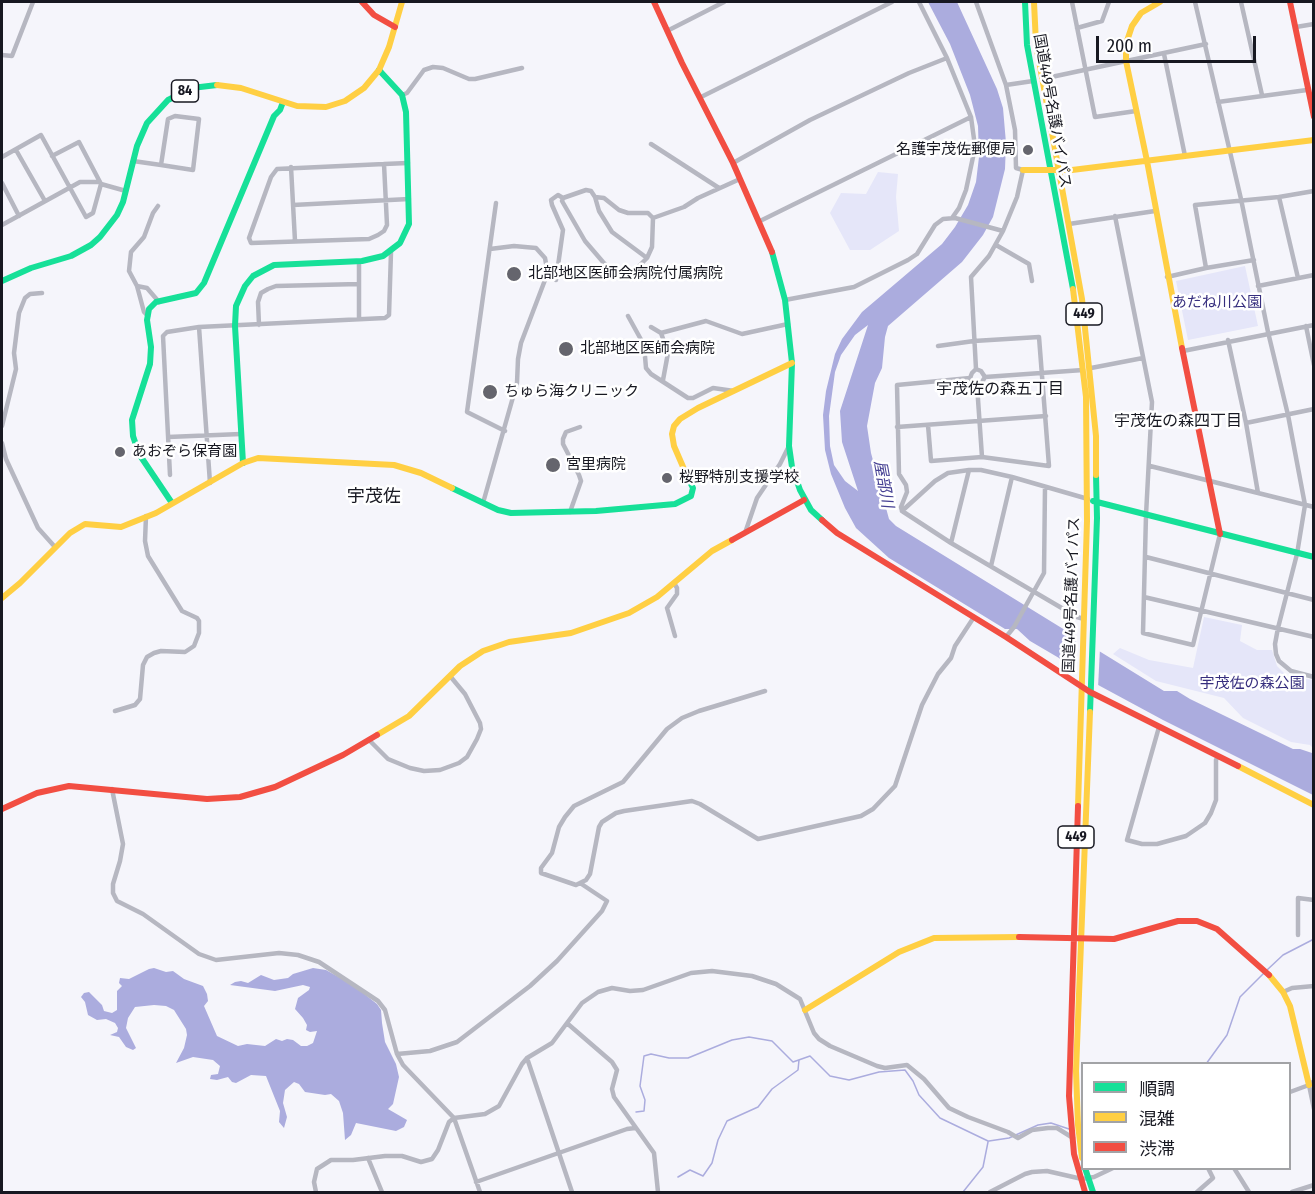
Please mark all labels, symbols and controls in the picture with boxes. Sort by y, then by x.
scale bar [1099,24,1260,62]
street label: 国道449号名護バイパス [1030,32,1074,190]
text: 200 m [1107,35,1152,57]
road number: 84 [172,80,198,102]
place label: 名護宇茂佐郵便局 [896,141,1016,159]
marker: 名護宇茂佐郵便局 [1021,143,1035,157]
marker: 北部地区医師会病院付属病院 [505,265,523,283]
place label: 北部地区医師会病院付属病院 [528,265,723,283]
park label: あだね川公園 [1172,294,1262,312]
road number: 449 [1066,303,1102,325]
marker: 北部地区医師会病院 [557,340,575,358]
place label: 北部地区医師会病院 [580,340,715,358]
district label: 宇茂佐の森五丁目 [936,380,1064,400]
marker: ちゅら海クリニック [481,383,499,401]
place label: ちゅら海クリニック [504,383,639,401]
district label: 宇茂佐の森四丁目 [1114,412,1242,432]
place label: あおぞら保育園 [132,443,237,461]
marker: あおぞら保育園 [113,445,127,459]
marker: 宮里病院 [544,456,562,474]
place label: 宮里病院 [566,456,626,474]
water label: 屋部川 [869,459,897,509]
place label: 桜野特別支援学校 [679,469,799,487]
marker: 桜野特別支援学校 [660,471,674,485]
district label: 宇茂佐 [347,486,401,508]
street label: 国道449号名護バイパス [1060,516,1084,674]
park label: 宇茂佐の森公園 [1200,675,1304,693]
road number: 449 [1058,826,1094,848]
legend [1081,1062,1291,1170]
text: 順調 [1139,1078,1175,1100]
text: 混雑 [1139,1108,1175,1130]
text: 渋滞 [1139,1138,1175,1160]

